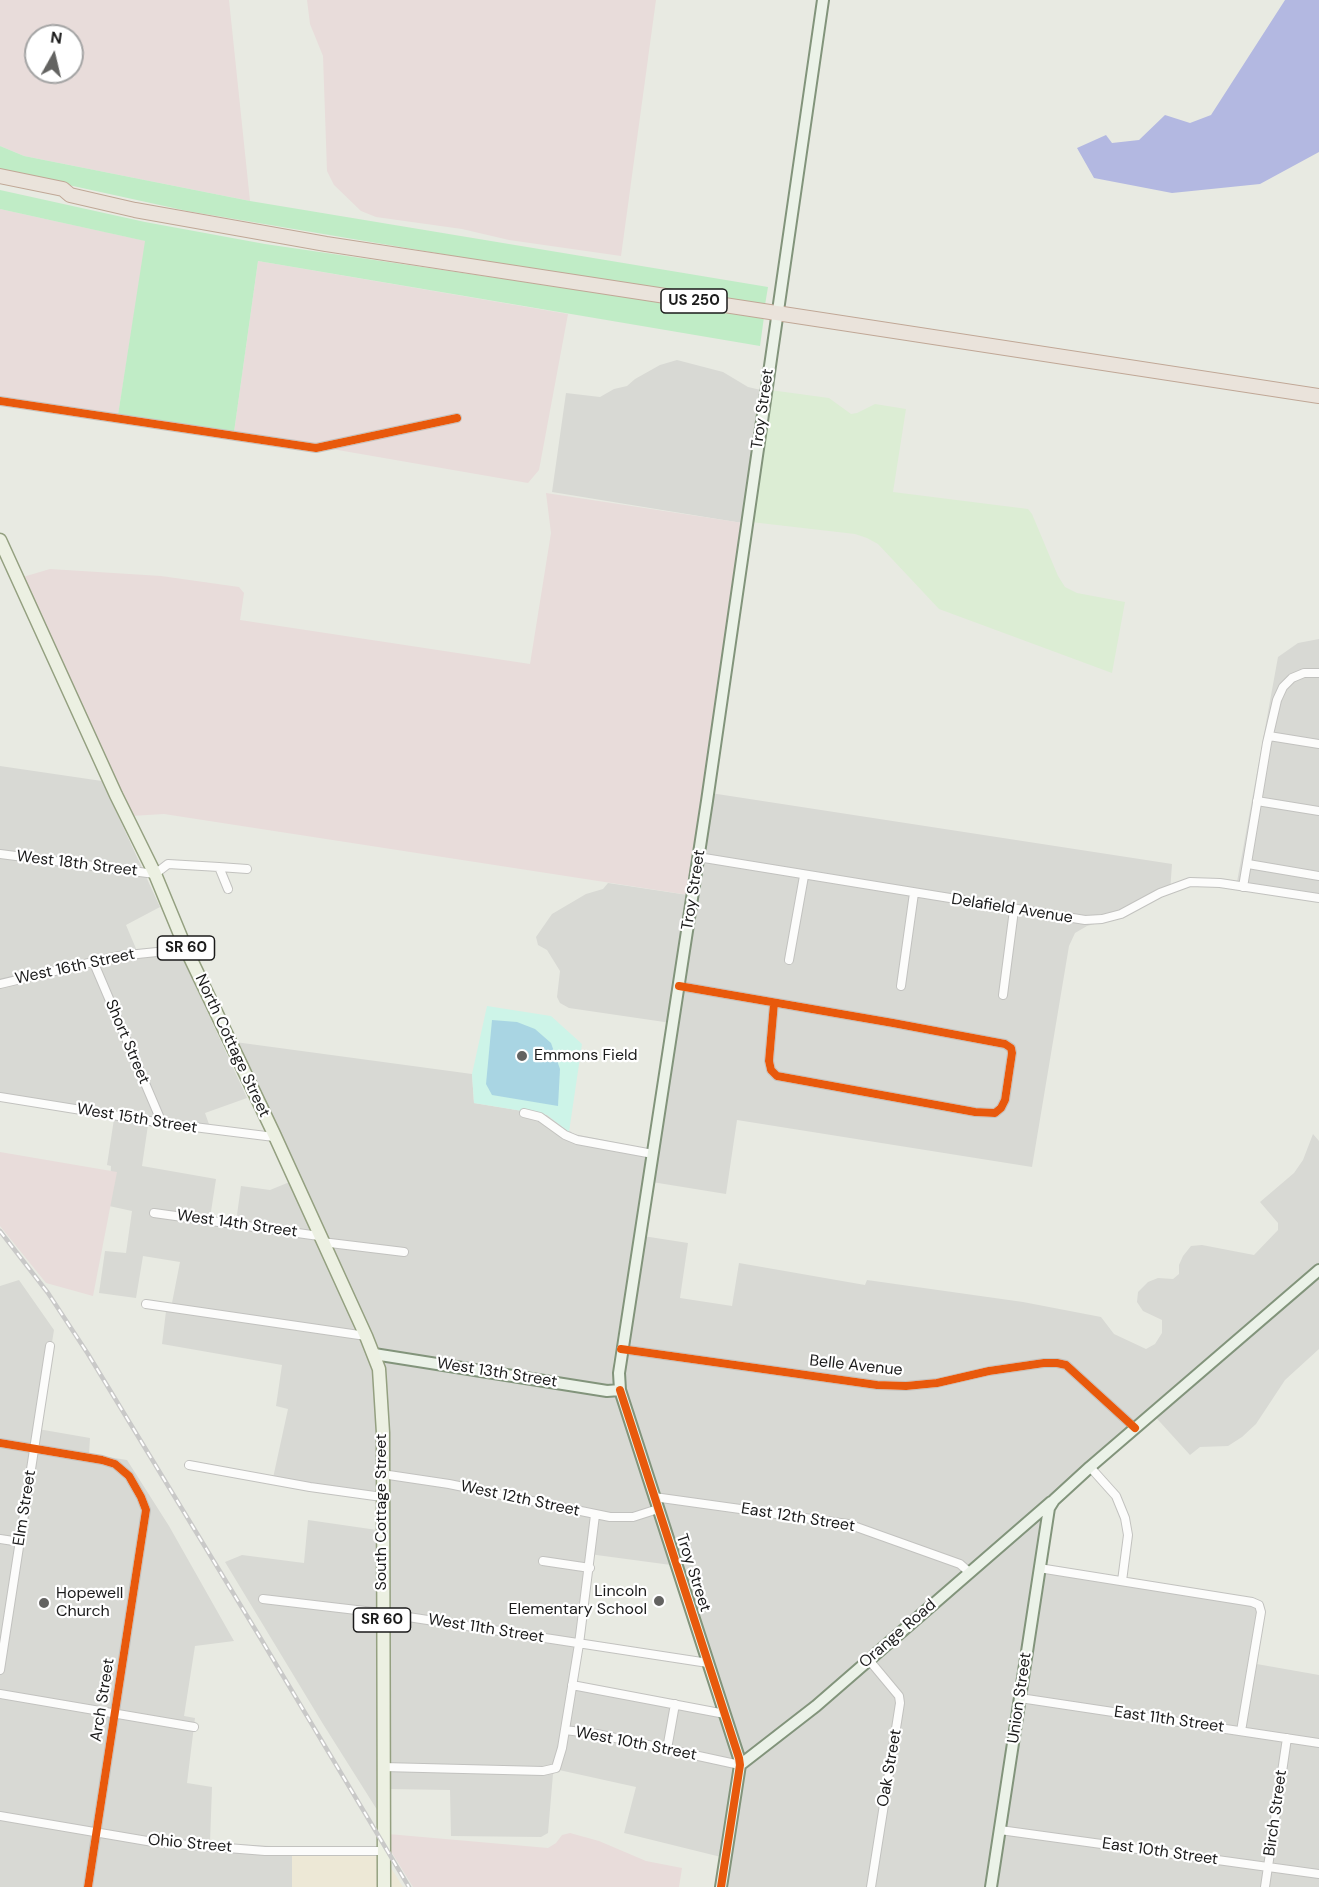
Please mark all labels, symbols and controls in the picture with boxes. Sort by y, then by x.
north arrow [24,24,84,84]
text: N [49,26,64,49]
road number: US 250 [661,289,727,313]
street label: Troy Street [748,368,778,450]
street label: West 18th Street [15,847,139,881]
street label: Troy Street [678,848,710,932]
street label: Delafield Avenue [950,890,1074,928]
road number: SR 60 [158,936,214,960]
street label: West 16th Street [13,945,137,989]
street label: North Cottage Street [190,972,274,1120]
street label: Short Street [101,997,153,1087]
place label: Emmons Field [534,1046,638,1066]
marker: Emmons Field [515,1049,529,1063]
street label: West 15th Street [75,1100,199,1138]
street label: West 14th Street [175,1206,299,1242]
street label: Belle Avenue [808,1352,904,1380]
street label: West 13th Street [436,1354,558,1392]
street label: South Cottage Street [372,1434,392,1590]
street label: Elm Street [10,1469,40,1547]
street label: West 12th Street [459,1477,581,1521]
street label: East 12th Street [740,1500,856,1536]
street label: Troy Street [671,1532,715,1614]
place label: Lincoln Elementary School [509,1582,647,1620]
place label: Hopewell Church [56,1584,123,1622]
marker: Lincoln Elementary School [652,1594,666,1608]
street label: Orange Road [856,1595,940,1673]
marker: Hopewell Church [37,1596,51,1610]
road number: SR 60 [354,1608,410,1632]
street label: West 11th Street [427,1610,545,1648]
street label: Union Street [1004,1651,1036,1745]
street label: Arch Street [87,1657,119,1743]
street label: East 11th Street [1113,1703,1225,1737]
street label: West 10th Street [574,1723,698,1765]
street label: Oak Street [874,1728,906,1808]
street label: Birch Street [1260,1769,1292,1857]
street label: Ohio Street [147,1831,233,1857]
street label: East 10th Street [1101,1834,1219,1870]

